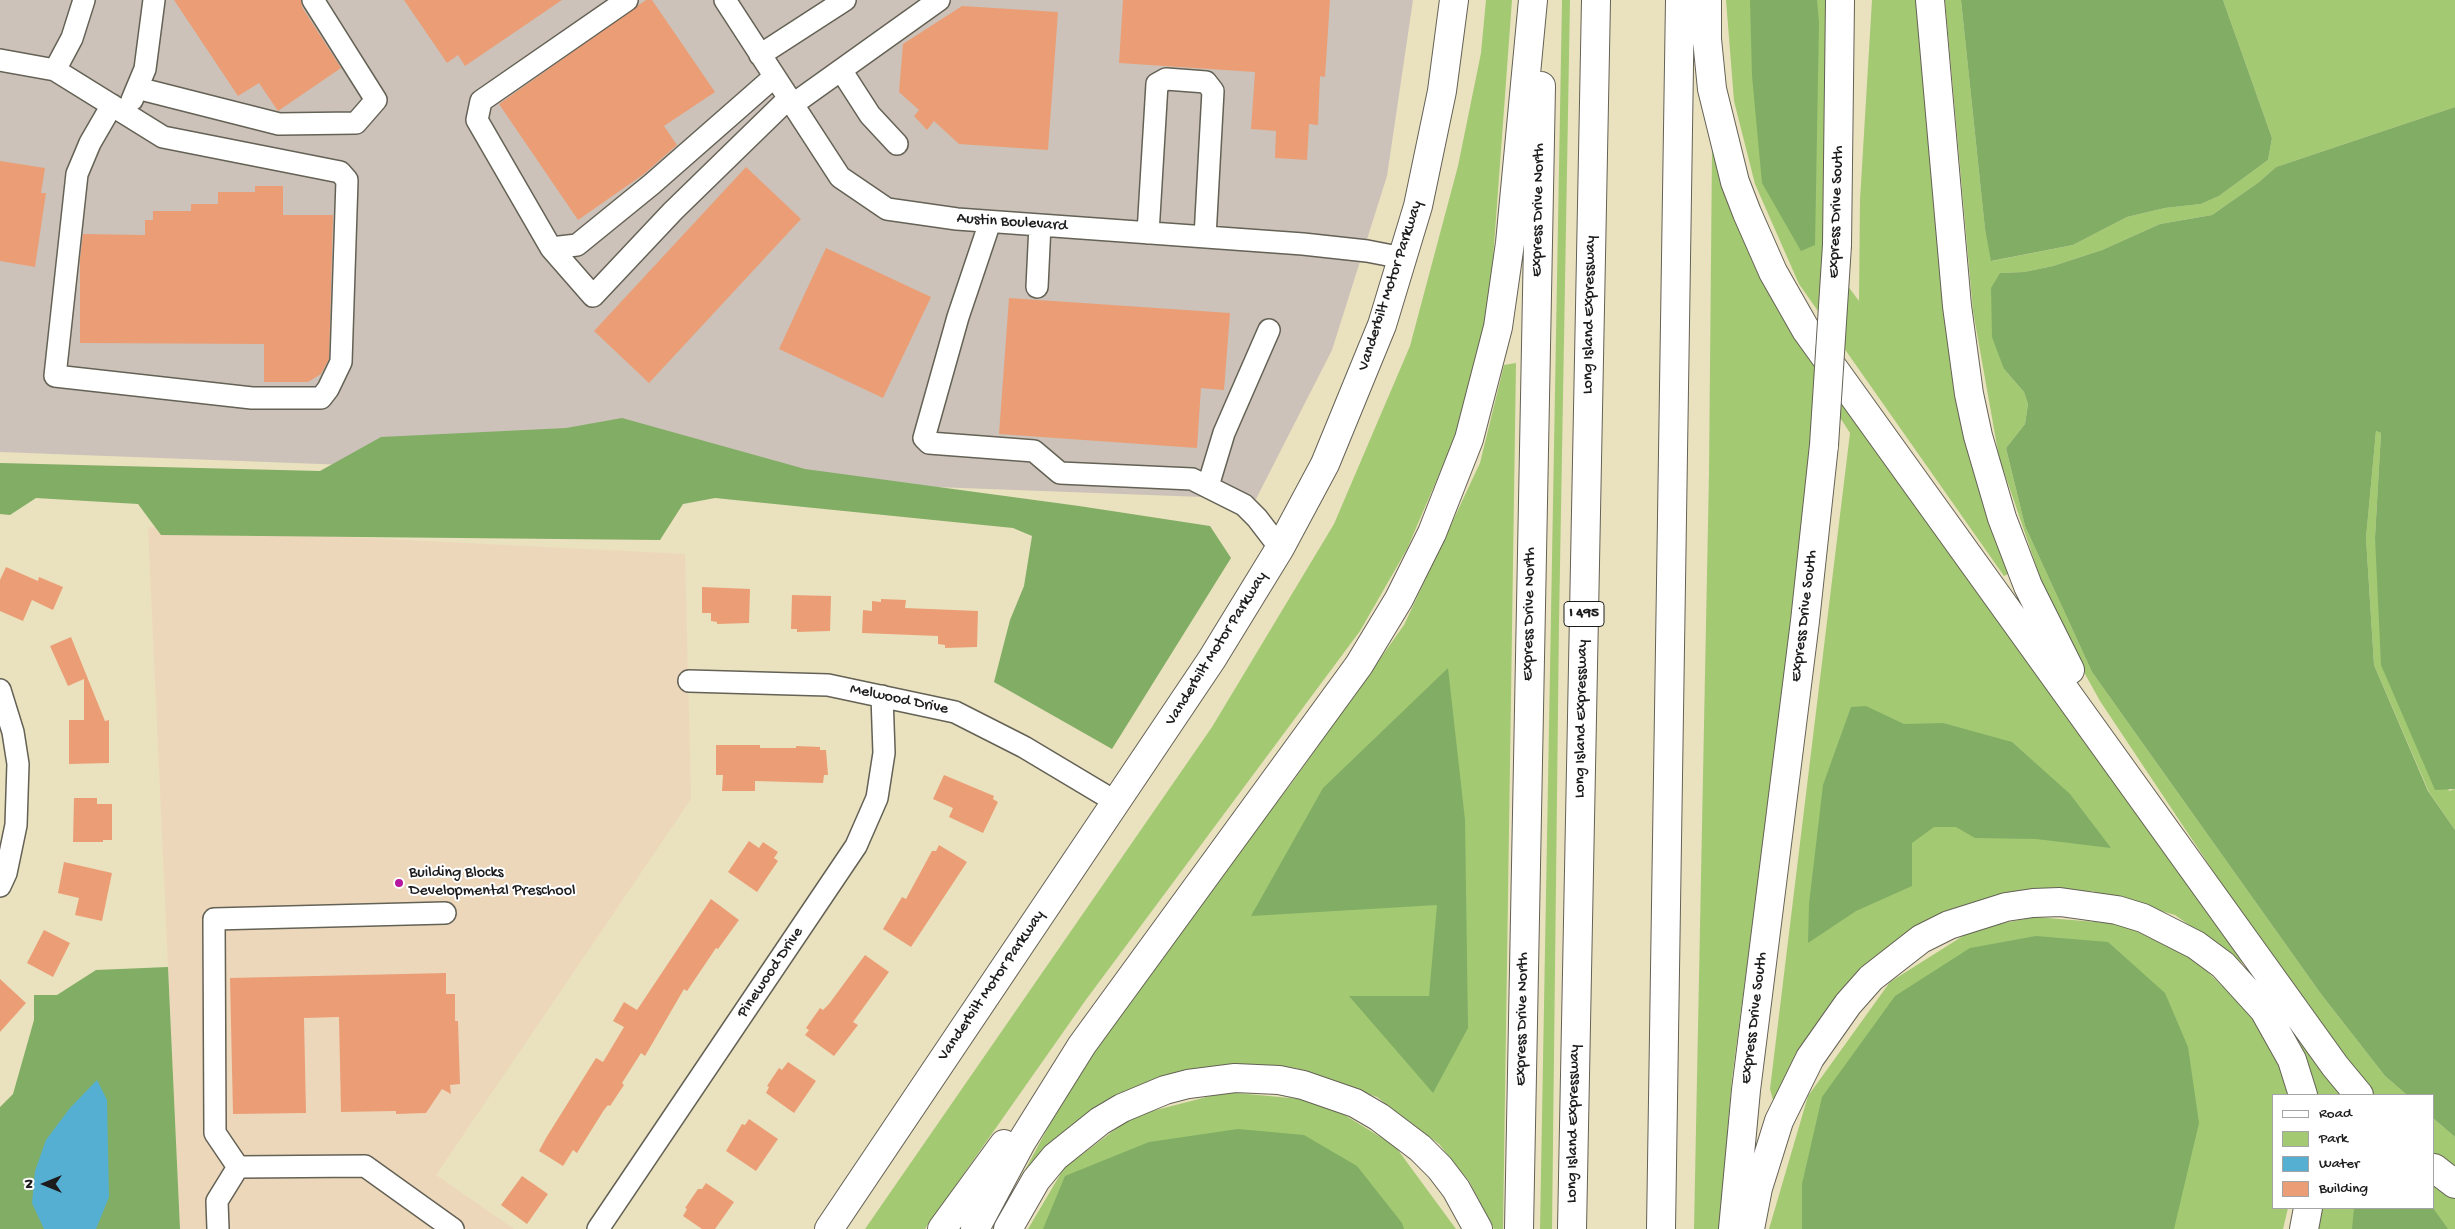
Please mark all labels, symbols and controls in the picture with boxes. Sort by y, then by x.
street label: Express Drive North [1528,143,1550,277]
street label: Express Drive South [1825,145,1849,279]
street label: Vanderbilt Motor Parkway [1354,198,1428,374]
street label: Austin Boulevard [956,210,1068,236]
street label: Long Island Expressway [1579,236,1601,394]
street label: Express Drive North [1519,547,1541,681]
street label: Express Drive South [1787,549,1823,683]
street label: Vanderbilt Motor Parkway [1162,569,1272,729]
road number: I 495 [1564,602,1604,626]
street label: Long Island Expressway [1571,640,1593,798]
street label: Melwood Drive [848,680,950,720]
place label: Building Blocks Developmental Preschool [409,864,575,902]
marker: Building Blocks Developmental Preschool [393,877,405,889]
street label: Vanderbilt Motor Parkway [934,907,1050,1065]
street label: Pinewood Drive [734,924,808,1022]
street label: Express Drive South [1737,951,1773,1085]
street label: Express Drive North [1512,952,1534,1086]
street label: Long Island Expressway [1563,1045,1585,1203]
legend [2272,1094,2435,1209]
text: Road [2319,1105,2352,1123]
text: Park [2319,1130,2348,1148]
text: Water [2319,1155,2359,1173]
north arrow [20,1159,70,1209]
text: N [21,1179,38,1189]
text: Building [2319,1180,2368,1198]

